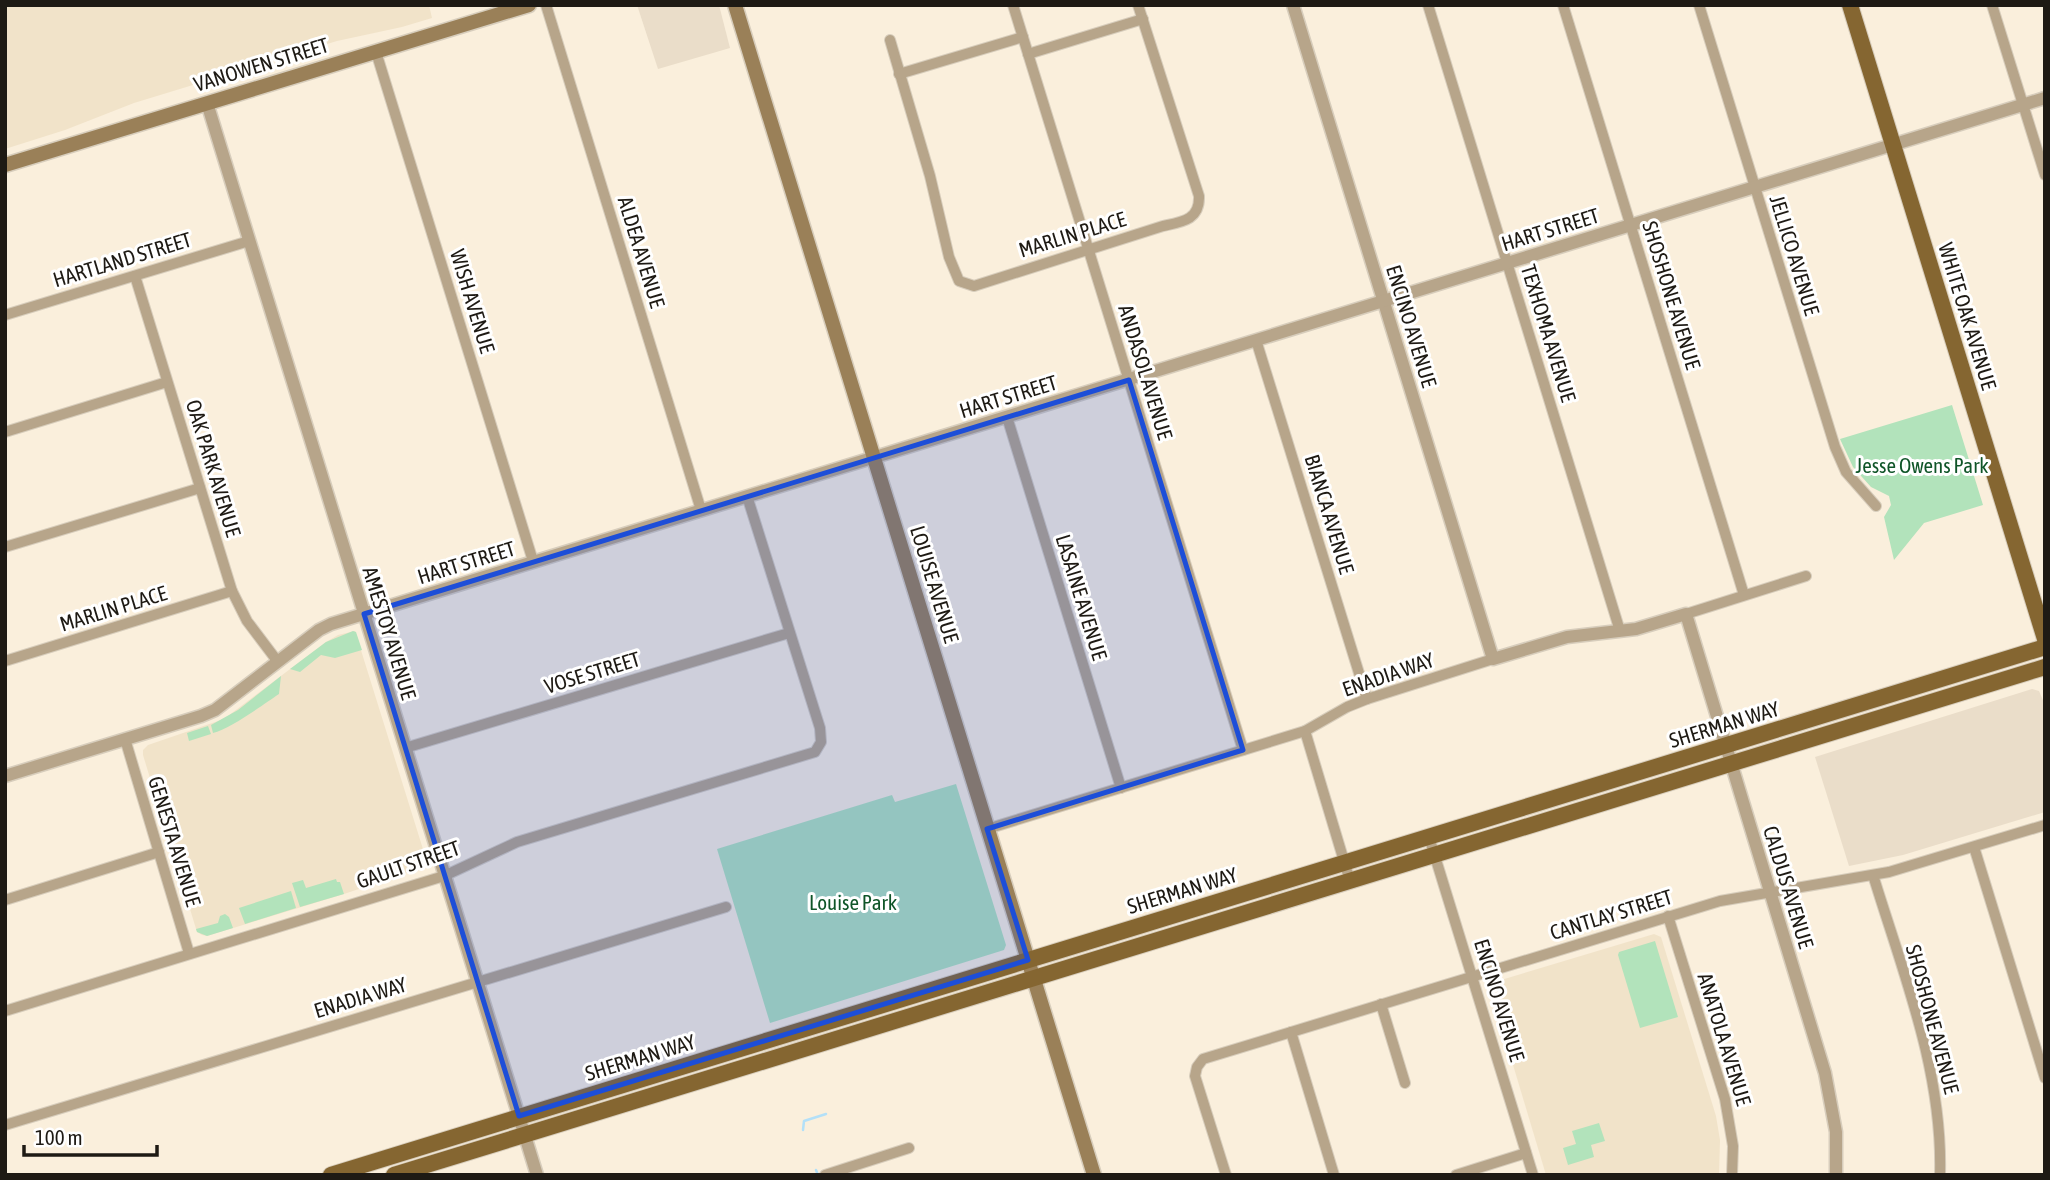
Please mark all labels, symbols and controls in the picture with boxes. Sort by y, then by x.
street label: VANOWEN STREET [191,32,331,96]
street label: JELLICO AVENUE [1765,192,1825,318]
street label: ALDEA AVENUE [614,193,670,311]
street label: HART STREET [1498,203,1602,255]
street label: MARLIN PLACE [1016,206,1128,262]
street label: SHOSHONE AVENUE [1638,218,1706,372]
street label: HARTLAND STREET [50,227,194,291]
street label: WHITE OAK AVENUE [1934,240,2002,392]
street label: WISH AVENUE [446,246,500,356]
street label: ENCINO AVENUE [1382,262,1442,390]
street label: TEXHOMA AVENUE [1517,262,1581,405]
street label: ANDASOL AVENUE [1114,302,1178,442]
street label: HART STREET [956,370,1060,422]
street label: OAK PARK AVENUE [182,397,246,539]
street label: BIANCA AVENUE [1300,451,1360,577]
park label: Jesse Owens Park [1855,453,1989,477]
street label: LOUISE AVENUE [906,523,964,646]
street label: LASAINE AVENUE [1052,531,1112,663]
street label: HART STREET [414,536,518,588]
street label: AMESTOY AVENUE [358,564,422,702]
street label: MARLIN PLACE [57,580,169,636]
street label: VOSE STREET [541,646,643,698]
street label: ENADIA WAY [1339,647,1438,701]
street label: SHERMAN WAY [1666,696,1782,752]
street label: GENESTA AVENUE [144,773,206,909]
street label: CALDUS AVENUE [1759,823,1819,951]
street label: GAULT STREET [353,835,463,893]
street label: SHERMAN WAY [1124,862,1240,918]
street label: CANTLAY STREET [1547,884,1675,944]
park label: Louise Park [809,890,897,914]
street label: ENCINO AVENUE [1470,936,1530,1064]
street label: SHOSHONE AVENUE [1902,942,1964,1096]
street label: ANATOLA AVENUE [1693,970,1757,1108]
street label: ENADIA WAY [311,971,410,1022]
street label: SHERMAN WAY [582,1029,698,1085]
scale bar [24,1114,158,1158]
text: 100 m [35,1125,83,1149]

